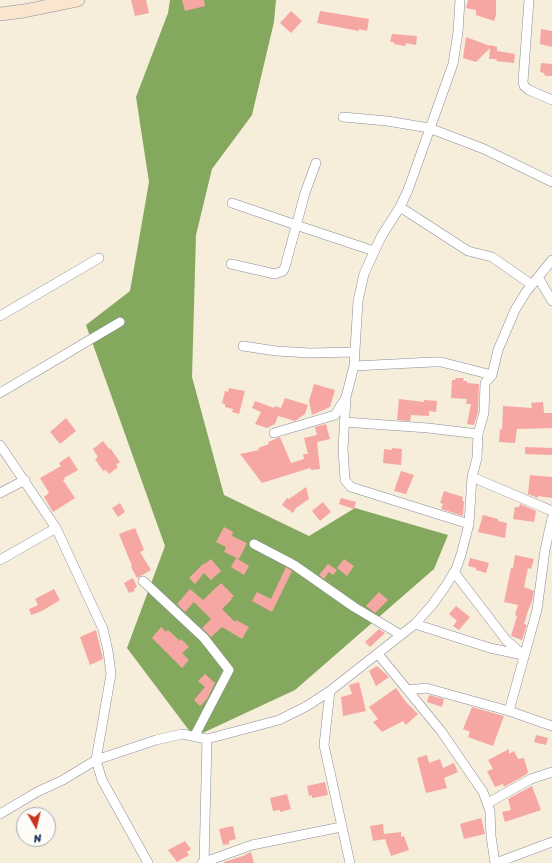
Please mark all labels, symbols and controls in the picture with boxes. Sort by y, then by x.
north arrow [16,807,56,847]
text: N [33,828,43,848]

